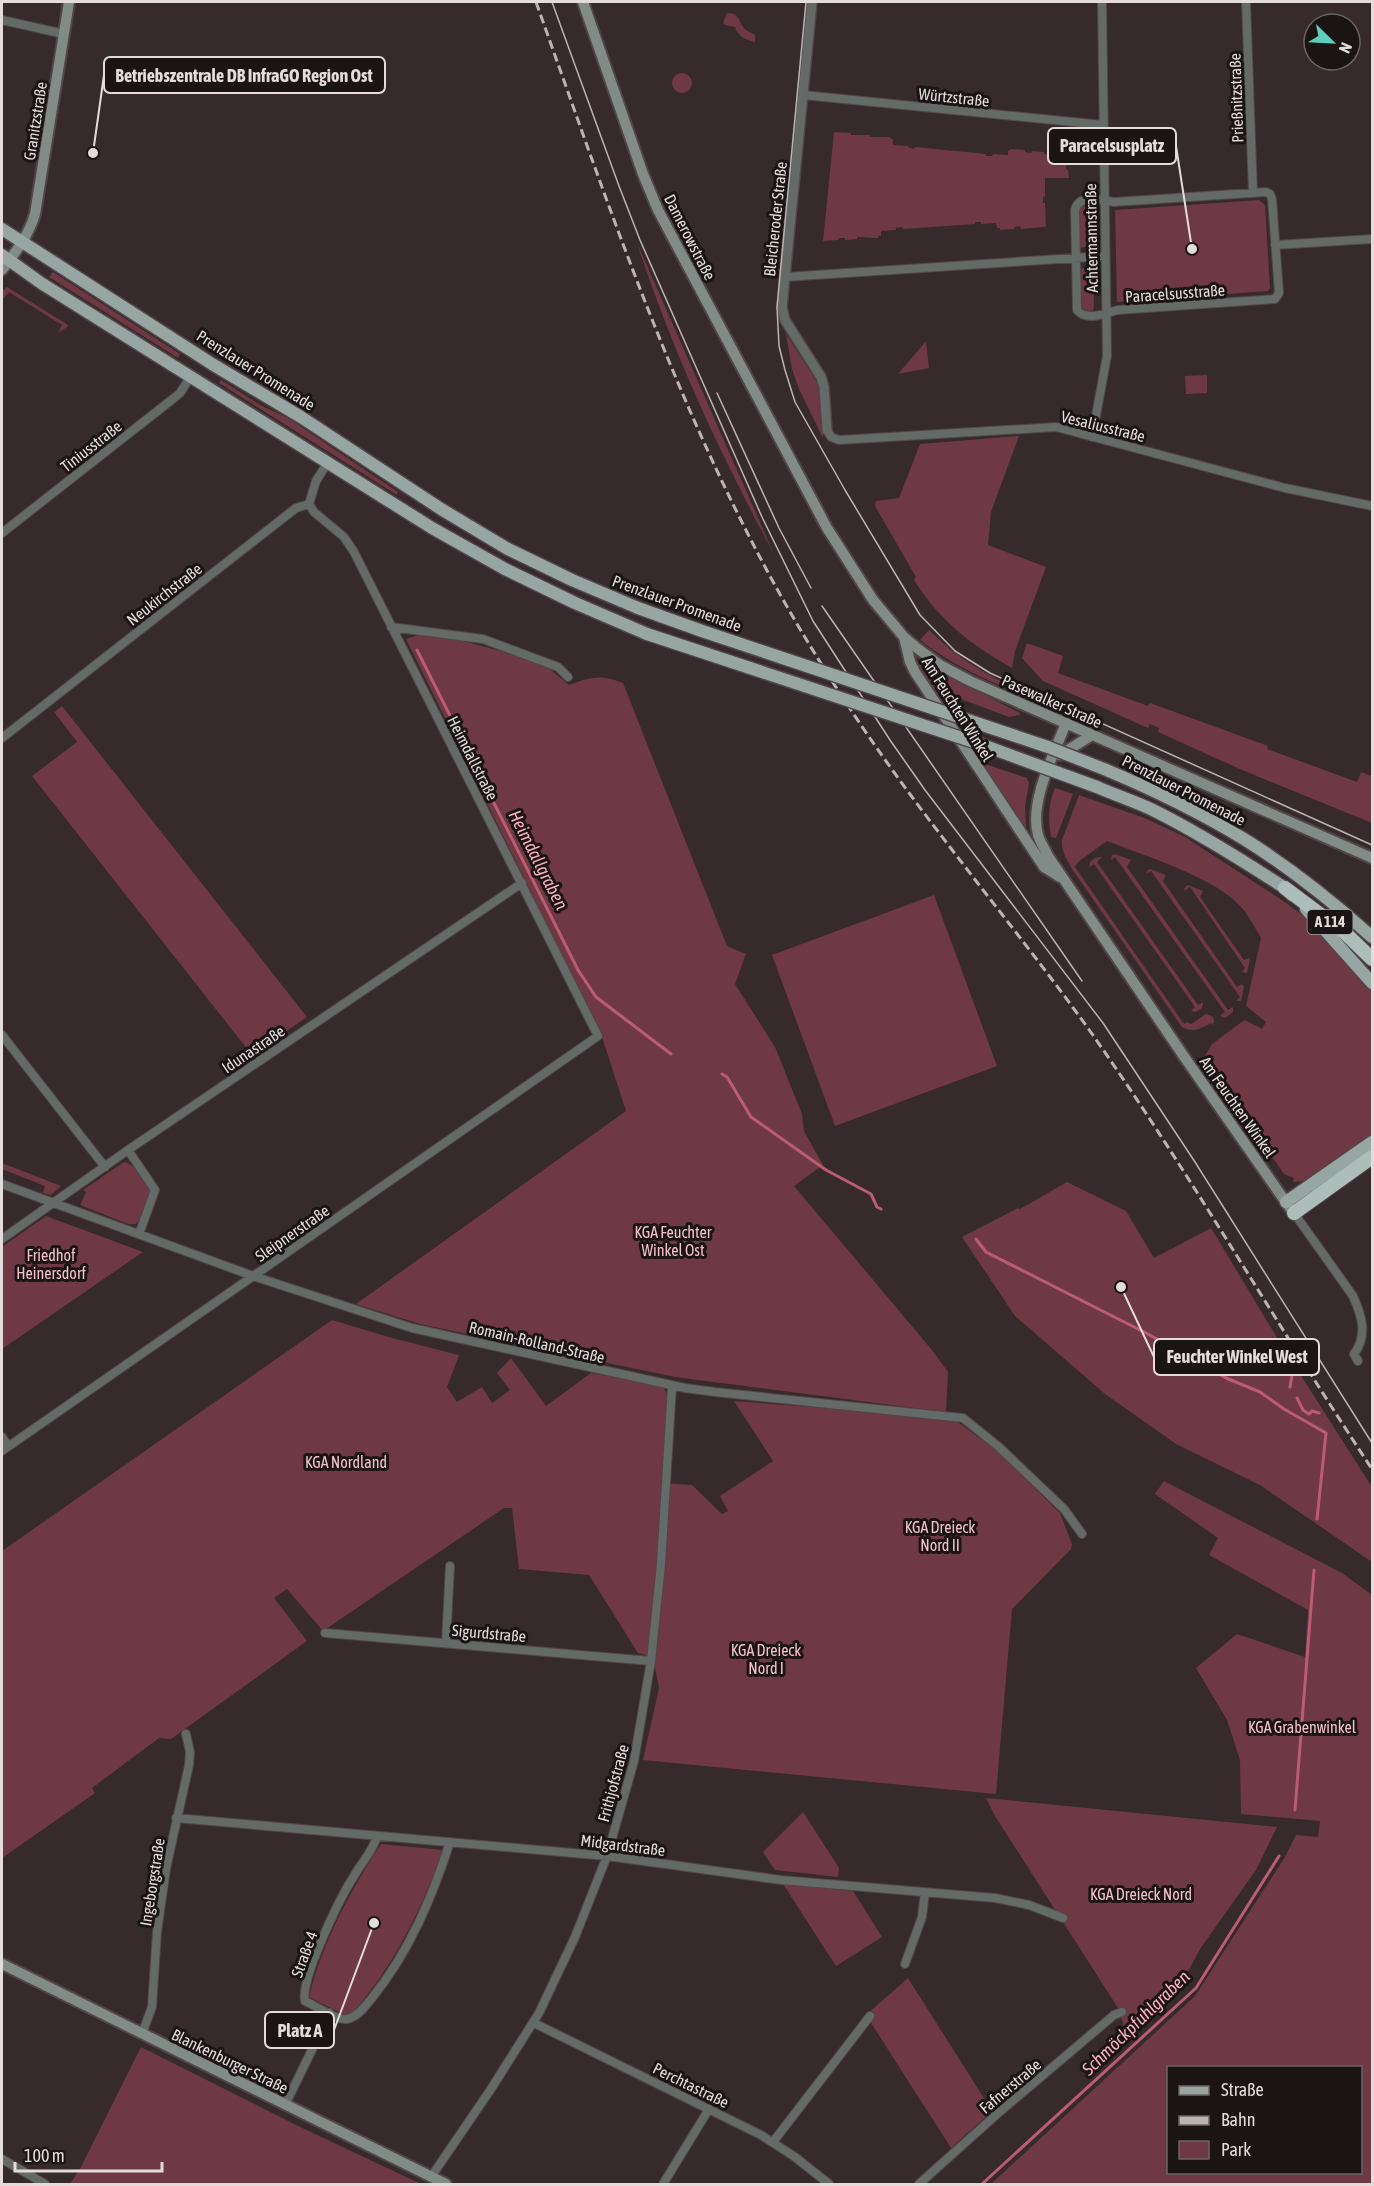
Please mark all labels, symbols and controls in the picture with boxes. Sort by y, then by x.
north arrow [1302,12,1362,72]
text: N [1336,40,1356,56]
street label: Prießnitzstraße [1225,53,1247,143]
callout: Betriebszentrale DB InfraGO Region Ost [104,57,385,93]
text: Betriebszentrale DB InfraGO Region Ost [115,65,373,86]
street label: Granitzstraße [20,81,50,161]
street label: Würtzstraße [918,84,990,110]
callout: Paracelsusplatz [1048,128,1176,164]
text: Paracelsusplatz [1060,135,1165,156]
street label: Bleicheroder Straße [760,161,790,277]
street label: Achtermannstraße [1081,183,1101,293]
street label: Damerowstraße [661,191,719,283]
street label: Paracelsusstraße [1124,281,1226,305]
street label: Prenzlauer Promenade [194,326,318,414]
street label: Vesaliusstraße [1059,407,1147,445]
street label: Tiniusstraße [57,417,125,475]
street label: Neukirchstraße [123,559,205,629]
street label: Prenzlauer Promenade [610,571,744,635]
street label: Am Feuchten Winkel [919,654,998,765]
street label: Pasewalker Straße [999,671,1105,731]
street label: Heimdallstraße [444,713,502,803]
street label: Prenzlauer Promenade [1119,751,1249,829]
water label: Heimdallgraben [504,806,573,913]
road number: A 114 [1308,910,1352,934]
street label: Idunastraße [218,1022,288,1076]
street label: Am Feuchten Winkel [1196,1053,1280,1162]
street label: Sleipnerstraße [252,1201,333,1266]
park label: KGA Feuchter Winkel Ost [634,1223,712,1259]
park label: Friedhof Heinersdorf [16,1246,86,1282]
street label: Romain-Rolland-Straße [467,1318,607,1366]
callout: Feuchter Winkel West [1154,1339,1319,1375]
text: Feuchter Winkel West [1166,1346,1308,1367]
park label: KGA Nordland [305,1453,387,1471]
park label: KGA Dreieck Nord II [905,1518,975,1554]
street label: Sigurdstraße [451,1621,527,1646]
park label: KGA Dreieck Nord I [731,1641,801,1677]
park label: KGA Grabenwinkel [1248,1718,1357,1736]
street label: Frithjofstraße [594,1742,633,1824]
street label: Midgardstraße [580,1831,666,1860]
street label: Ingeborgstraße [136,1837,169,1927]
park label: KGA Dreieck Nord [1090,1885,1192,1903]
street label: Straße 4 [287,1929,321,1979]
water label: Schmöckpfuhlgraben [1077,1966,1194,2080]
callout: Platz A [265,2012,334,2048]
text: Platz A [278,2020,323,2041]
street label: Blankenburger Straße [169,2025,291,2098]
street label: Fafnerstraße [976,2055,1044,2117]
street label: Perchtastraße [650,2059,732,2111]
legend [1167,2066,1362,2174]
text: Straße [1221,2079,1264,2100]
text: Bahn [1221,2109,1255,2130]
scale bar [15,2135,162,2173]
text: Park [1221,2139,1251,2160]
text: 100 m [24,2145,65,2166]

